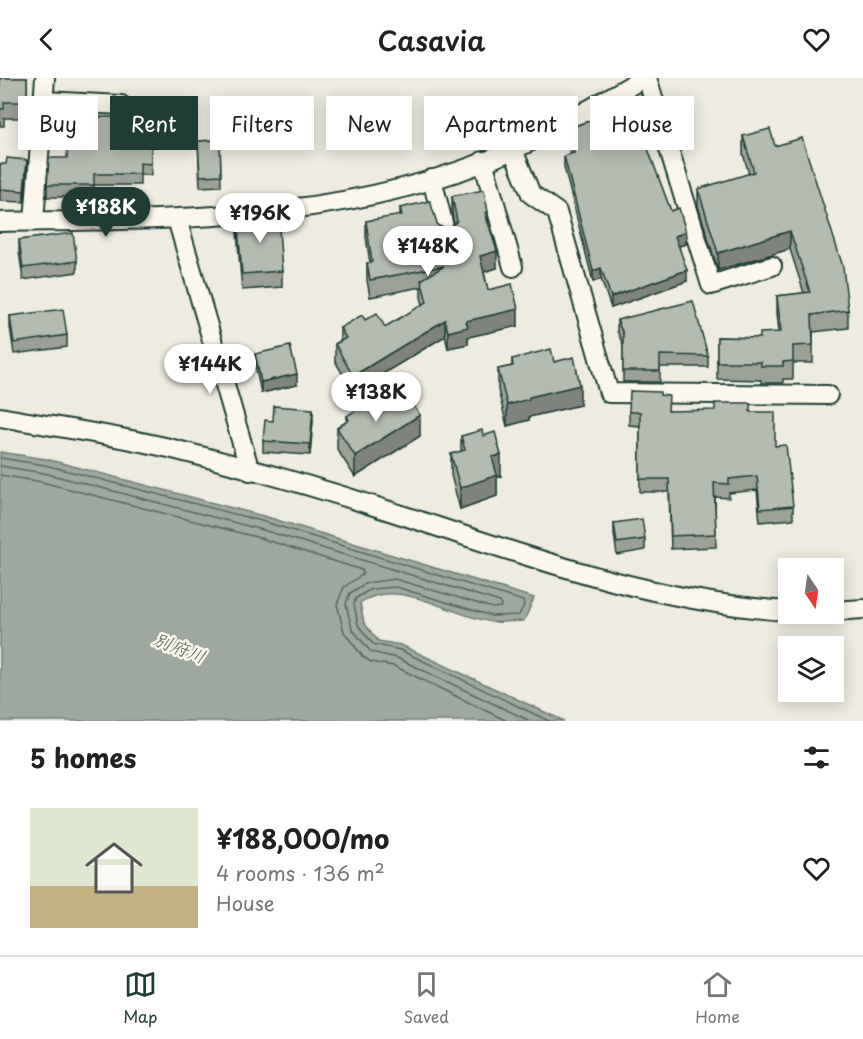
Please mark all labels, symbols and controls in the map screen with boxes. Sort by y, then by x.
text: Casavia [378,19,485,60]
icon: back [30,23,63,56]
icon: heart [800,23,833,56]
chip: Buy [18,96,98,150]
chip: Rent [110,96,198,150]
chip: Filters [210,96,314,150]
chip: New [326,96,412,150]
chip: Apartment [424,96,578,150]
chip: House [590,96,694,150]
pin: ¥188K [64,187,148,238]
text: ¥188K [75,191,137,221]
pin: ¥196K [218,193,302,244]
text: ¥196K [229,197,291,227]
pin: ¥148K [386,226,470,277]
text: ¥148K [397,230,459,260]
pin: ¥144K [168,344,252,395]
text: ¥144K [178,348,242,378]
pin: ¥138K [334,372,418,423]
text: ¥138K [345,376,407,406]
north arrow [778,558,844,624]
map controls [778,558,844,702]
water label: 別府川 [150,625,210,669]
button: layers [778,636,844,702]
text: 5 homes [30,738,136,777]
icon: filters [800,741,833,774]
text: ¥188,000/mo [216,819,389,858]
icon: home [78,832,150,904]
icon: heart [800,852,833,885]
text: 4 rooms · 136 m² [216,858,385,888]
text: House [216,888,275,918]
tab: Map [123,968,157,1028]
tab: Saved [404,968,449,1028]
tab: Home [695,968,740,1028]

